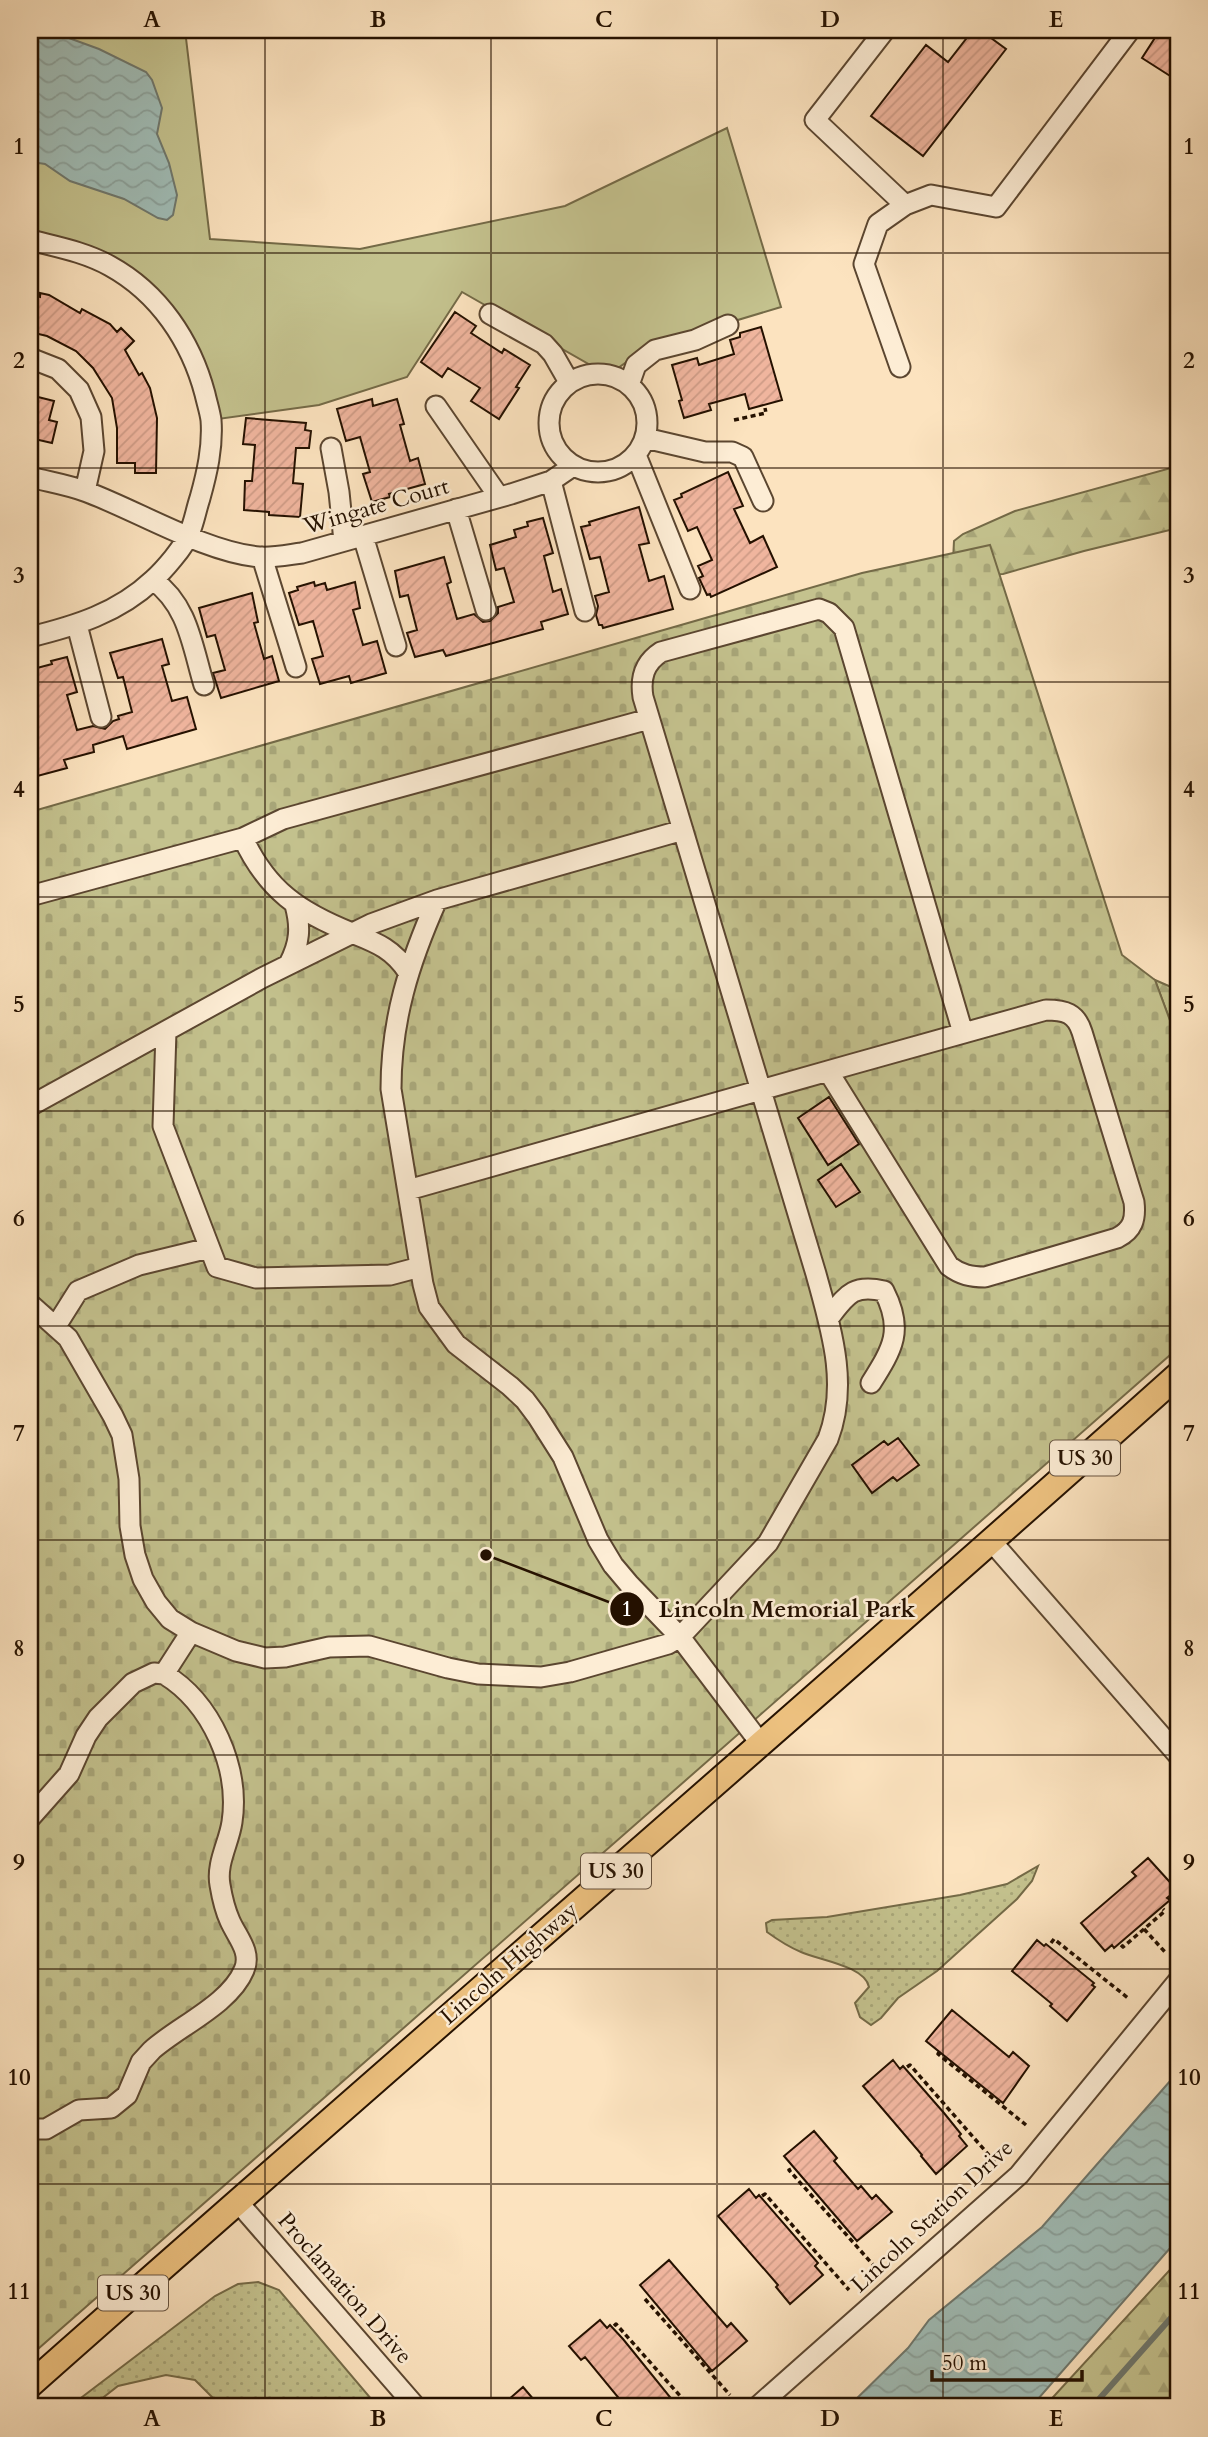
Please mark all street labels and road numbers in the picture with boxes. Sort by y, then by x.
street label: Wingate Court [299,470,452,542]
road number: US 30 [1050,1440,1120,1476]
road number: US 30 [581,1854,651,1888]
street label: Lincoln Highway [433,1894,585,2032]
street label: Lincoln Station Drive [844,2133,1020,2299]
street label: Proclamation Drive [271,2206,419,2370]
road number: US 30 [98,2276,168,2310]

